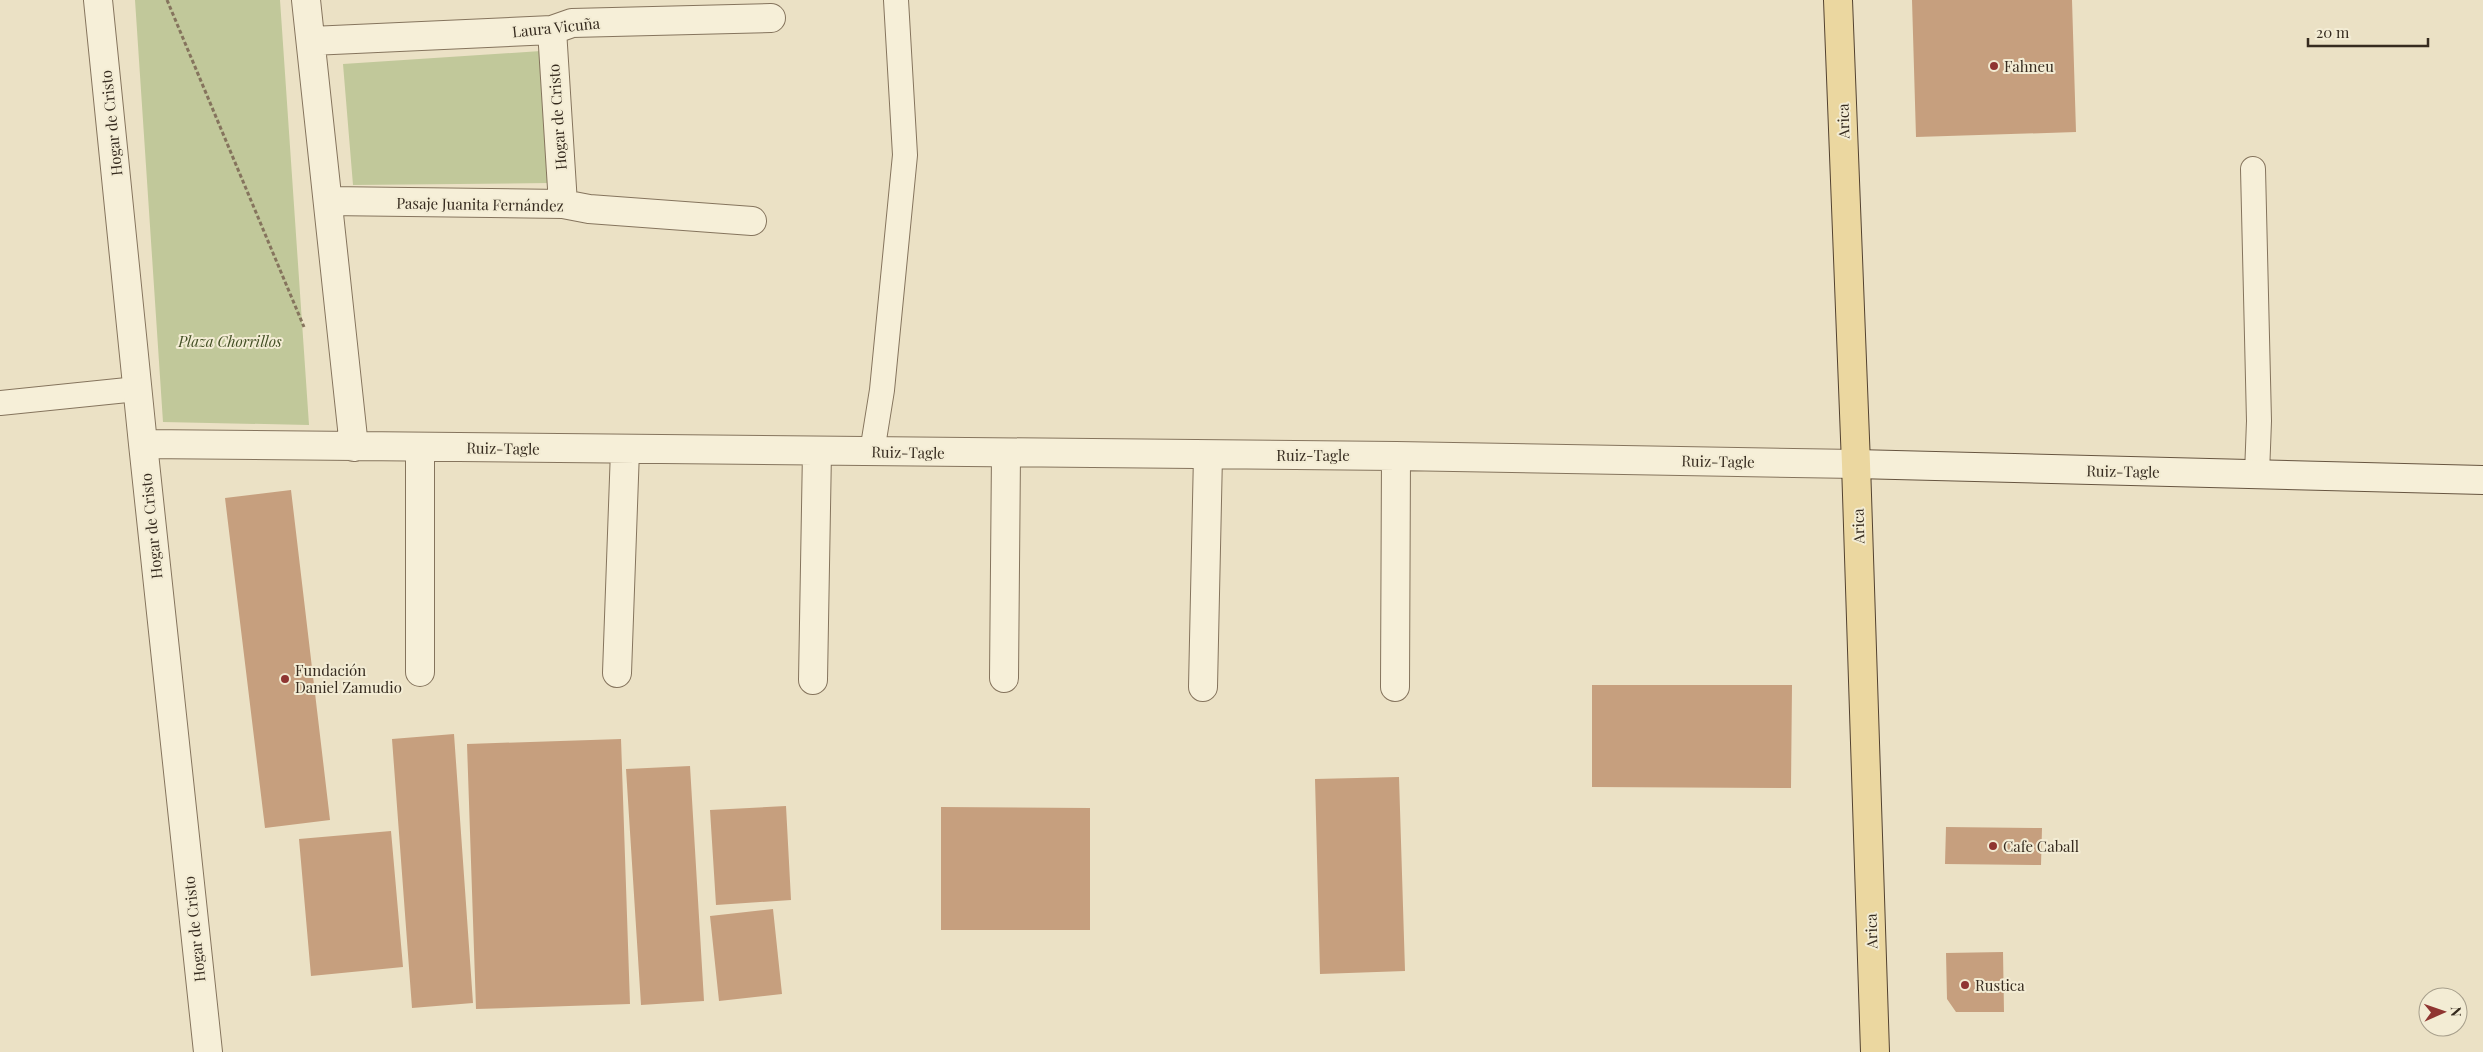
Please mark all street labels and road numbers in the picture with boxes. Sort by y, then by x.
street label: Laura Vicuña [511,12,601,42]
street label: Hogar de Cristo [543,63,571,171]
street label: Hogar de Cristo [95,69,127,177]
street label: Arica [1832,102,1854,140]
street label: Pasaje Juanita Fernández [396,193,564,215]
street label: Ruiz-Tagle [466,437,540,459]
street label: Ruiz-Tagle [871,441,945,463]
street label: Ruiz-Tagle [1276,445,1350,465]
street label: Ruiz-Tagle [1681,450,1755,472]
street label: Ruiz-Tagle [2086,460,2160,482]
street label: Hogar de Cristo [135,472,167,580]
street label: Arica [1847,507,1869,545]
street label: Hogar de Cristo [178,875,210,983]
street label: Arica [1860,912,1882,950]

